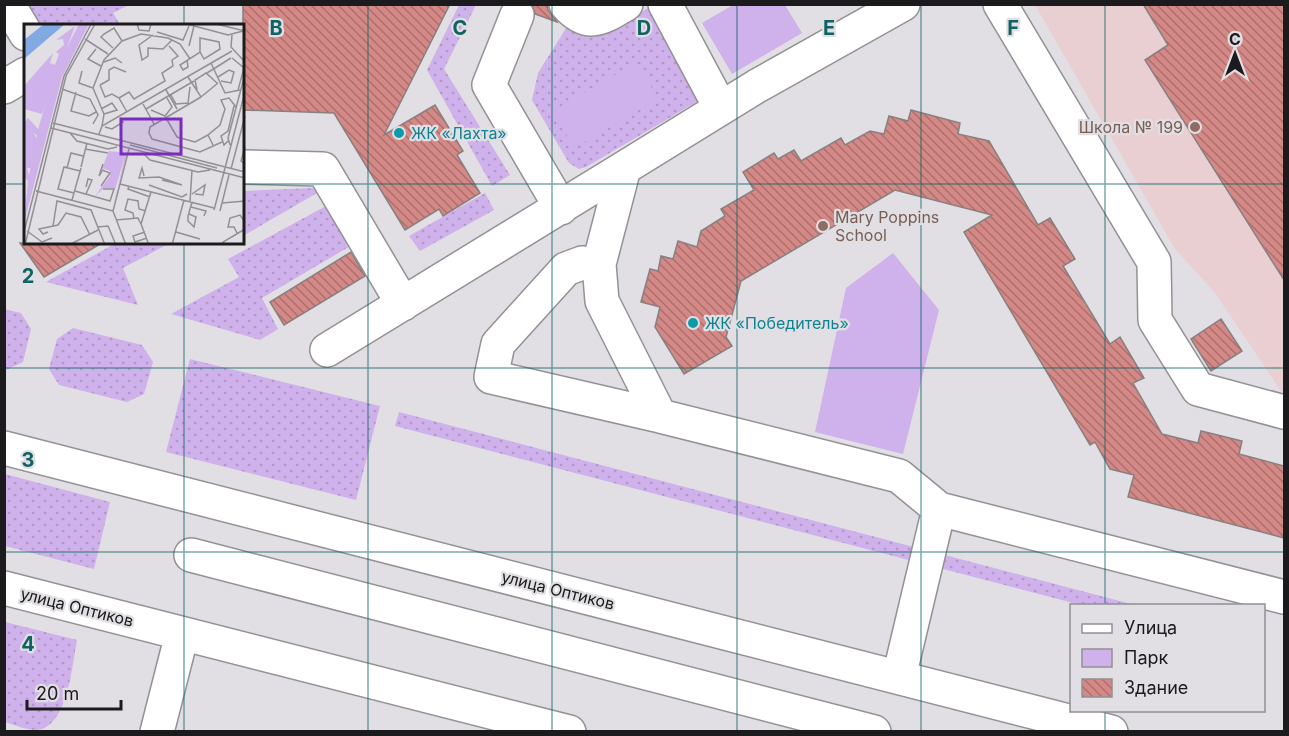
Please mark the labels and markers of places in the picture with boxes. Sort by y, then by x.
place label: Школа № 199 [1079,117,1183,137]
marker: Школа № 199 [1188,120,1202,134]
place label: ЖК «Лахта» [411,123,507,143]
marker: ЖК «Лахта» [392,126,406,140]
place label: Mary Poppins School [835,207,939,245]
marker: Mary Poppins School [816,219,830,233]
place label: ЖК «Победитель» [705,313,849,333]
marker: ЖК «Победитель» [686,316,700,330]

